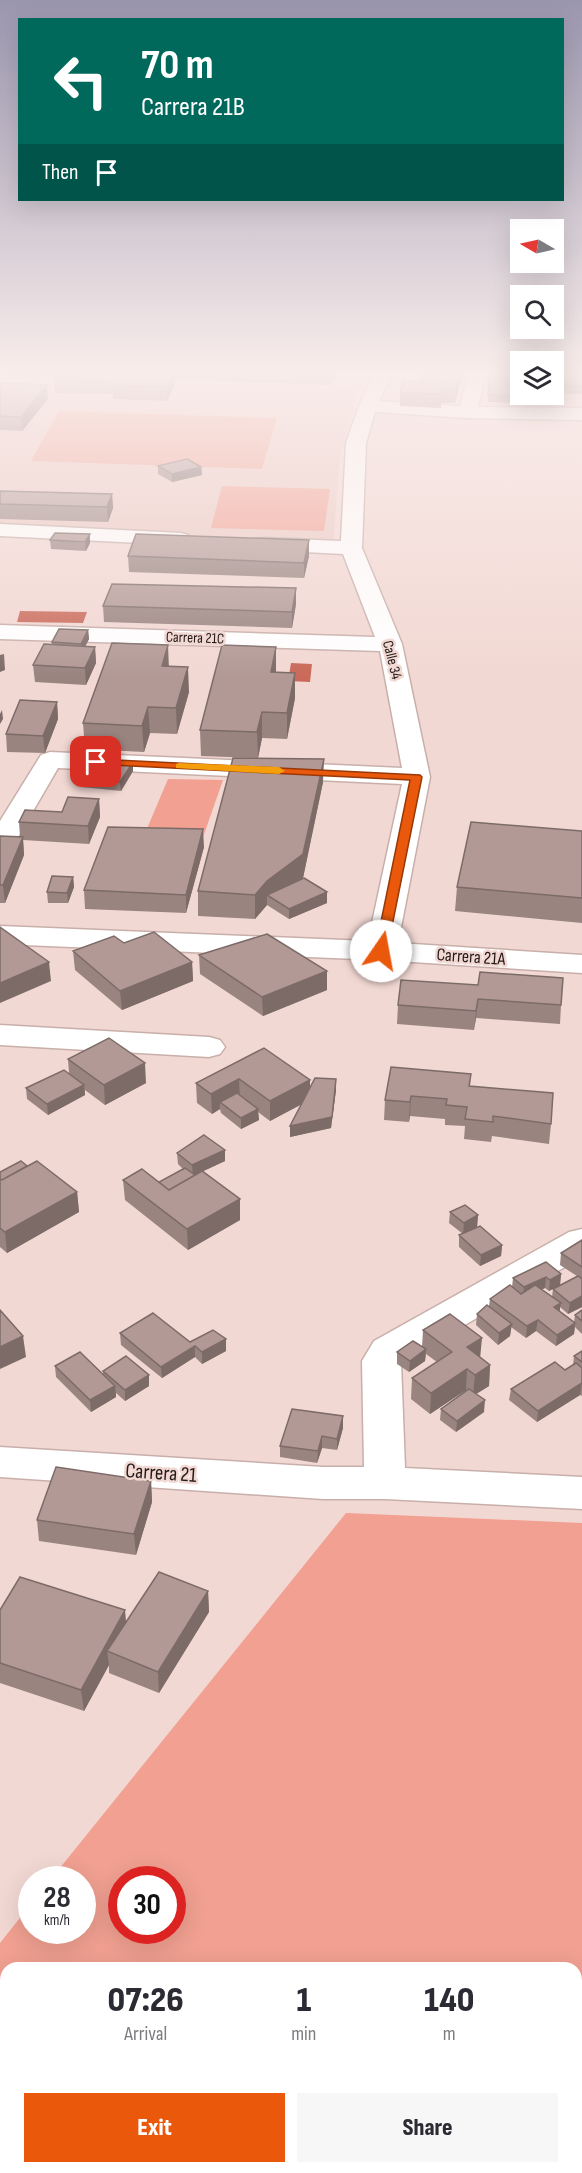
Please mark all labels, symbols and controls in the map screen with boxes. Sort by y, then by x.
text: 70 m [141,40,214,91]
icon: left [42,42,120,120]
text: Carrera 21B [141,91,245,123]
icon: arrive [90,156,123,189]
text: Then [42,159,78,186]
north arrow [510,219,564,273]
map controls [510,219,564,405]
button: search [510,285,564,339]
button: layers [510,351,564,405]
street label: Carrera 21C [166,627,224,649]
street label: Calle 34 [378,639,406,681]
pin [70,736,121,787]
icon: arrive [79,745,112,778]
position arrow [349,919,413,983]
street label: Carrera 21A [436,944,506,970]
street label: Carrera 21 [125,1458,198,1488]
speed limit sign: 30 [108,1866,186,1944]
text: 28 [43,1880,71,1916]
text: km/h [44,1911,70,1930]
text: 07:26 [108,1979,184,2022]
text: 1 [296,1979,311,2022]
text: 140 [424,1979,474,2022]
text: Arrival [124,2022,167,2046]
text: min [291,2022,316,2046]
text: m [443,2022,456,2046]
button: Exit [24,2093,285,2162]
button: Share [297,2093,558,2162]

